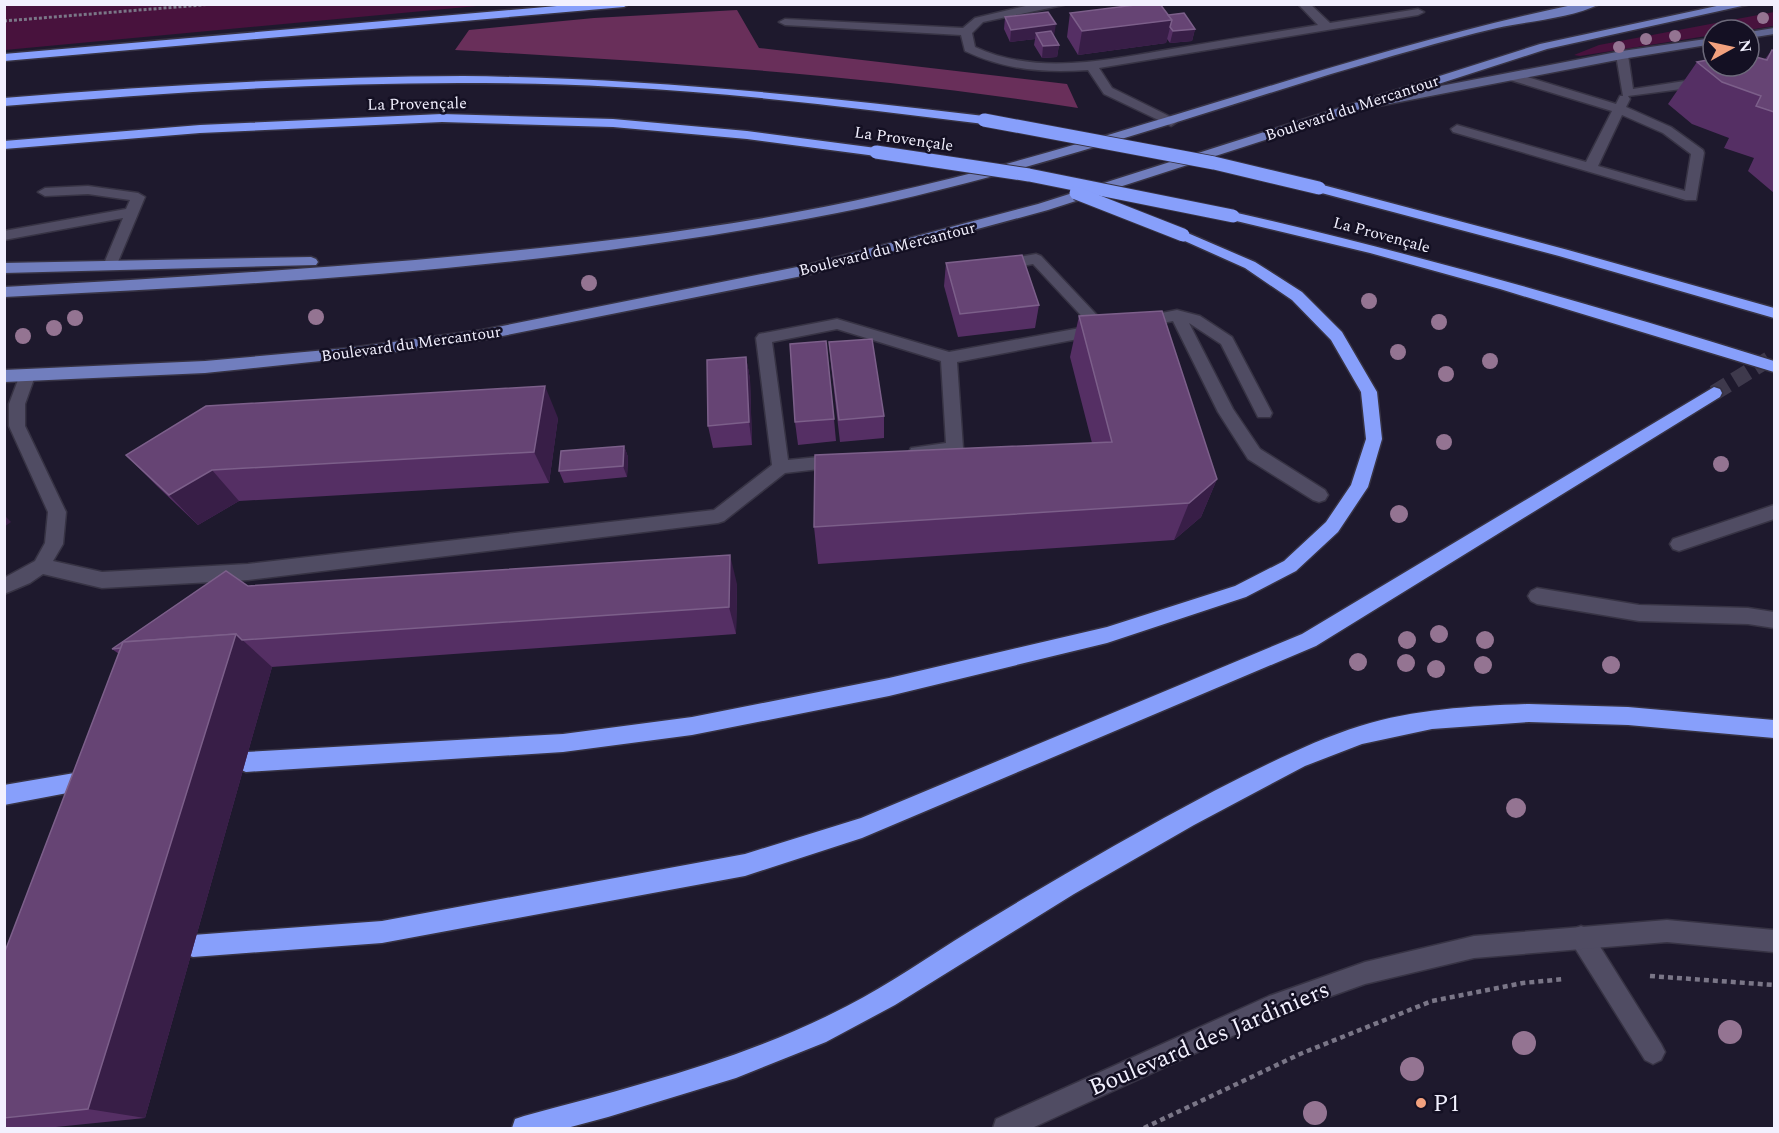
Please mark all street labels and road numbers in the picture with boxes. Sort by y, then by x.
street label: Boulevard du Mercantour [1262,69,1442,147]
street label: La Provençale [367,91,467,117]
street label: La Provençale [853,120,955,158]
street label: La Provençale [1331,210,1433,259]
street label: Boulevard du Mercantour [796,215,978,283]
street label: Boulevard du Mercantour [320,319,503,368]
street label: Boulevard des Jardiniers [1083,972,1335,1106]

